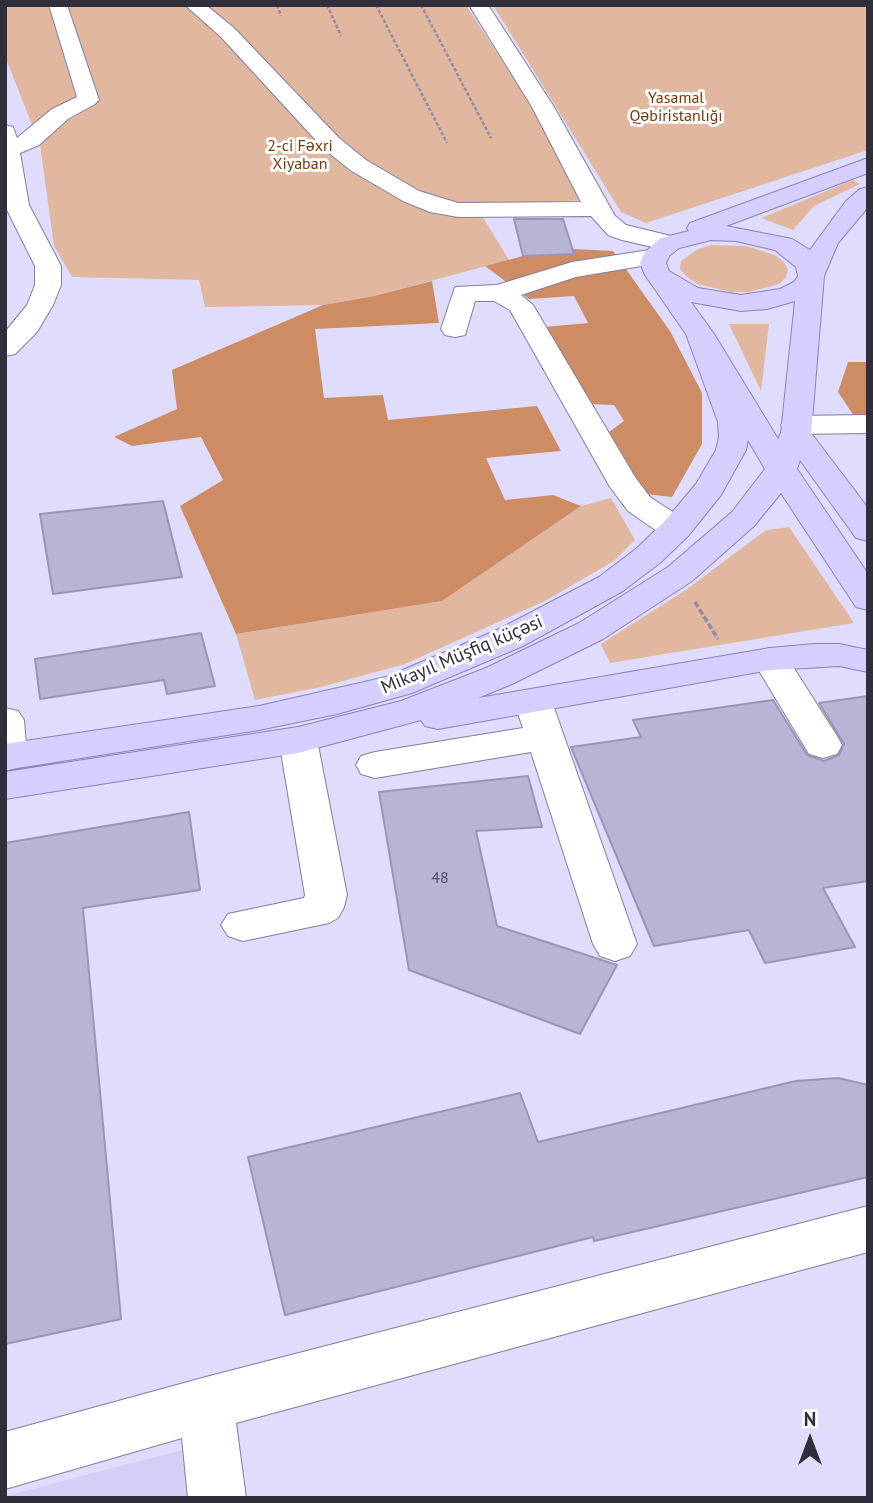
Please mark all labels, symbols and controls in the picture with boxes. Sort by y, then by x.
park label: Yasamal Qəbiristanlığı [629,88,723,126]
park label: 2-ci Fəxri Xiyaban [267,136,333,174]
street label: Mikayıl Müşfiq küçəsi [378,611,546,699]
house number: 48 [431,868,449,888]
north arrow [775,1405,845,1475]
text: N [804,1407,816,1431]

